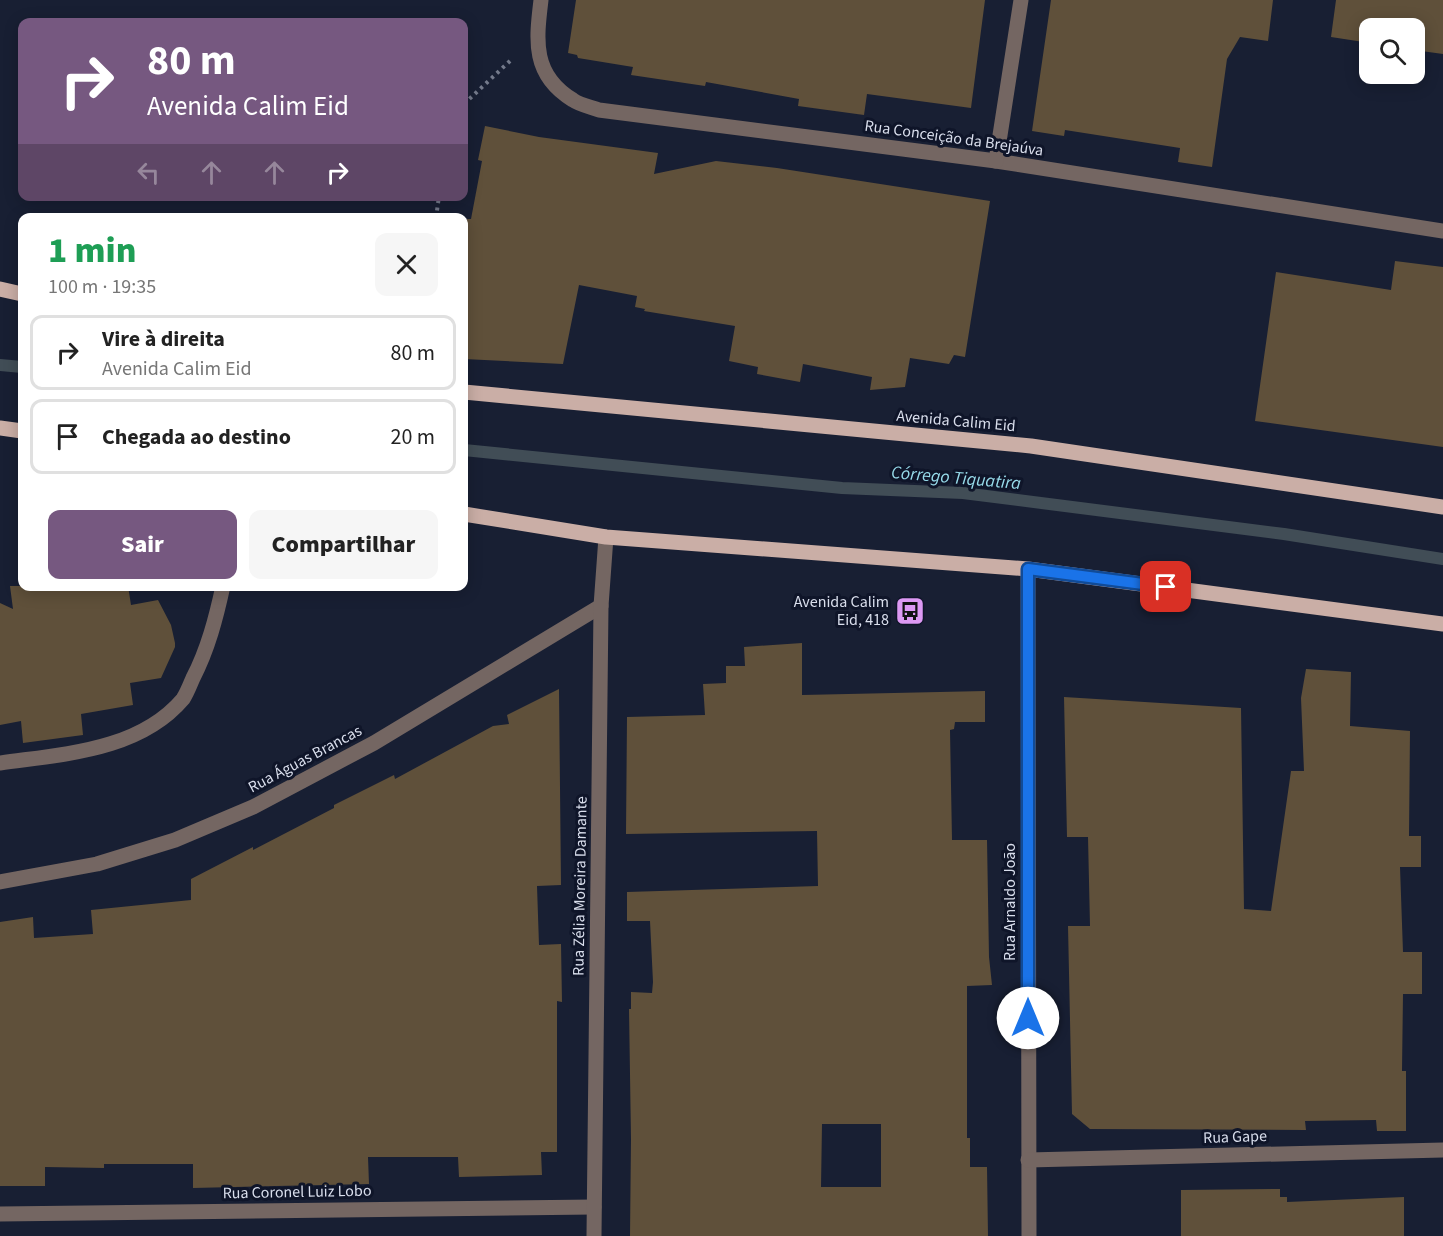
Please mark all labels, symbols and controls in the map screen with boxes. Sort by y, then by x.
map controls [1359,18,1425,84]
button: search [1359,18,1425,84]
text: 80 m [147,31,236,91]
icon: right [48,42,126,120]
text: Avenida Calim Eid [147,87,349,126]
street label: Rua Conceição da Brejaúva [863,115,1045,161]
icon: left [132,156,165,189]
icon: ahead [195,156,228,189]
icon: ahead [258,156,291,189]
icon: right [321,156,354,189]
text: 1 min [48,225,136,276]
button: close [375,233,438,296]
text: 100 m · 19:35 [48,273,156,301]
text: Vire à direita [102,323,225,355]
icon: right [51,336,84,369]
text: 80 m [390,337,435,369]
text: Avenida Calim Eid [102,355,252,383]
street label: Avenida Calim Eid [895,405,1017,437]
icon: arrive [51,420,84,453]
text: Chegada ao destino [102,421,291,453]
text: 20 m [390,421,435,453]
water label: Córrego Tiquatira [890,460,1022,496]
button: Sair [48,510,237,579]
button: Compartilhar [249,510,438,579]
pin [1140,561,1191,612]
icon: arrive [1149,570,1182,603]
place label: Avenida Calim Eid, 418 [794,591,889,631]
bus stop icon: Avenida Calim Eid, 418 [894,595,926,627]
street label: Rua Águas Brancas [244,720,366,798]
street label: Rua Zélia Moreira Damante [567,796,593,976]
street label: Rua Arnaldo João [999,843,1021,961]
position arrow [996,986,1060,1050]
street label: Rua Gape [1203,1125,1267,1149]
street label: Rua Coronel Luiz Lobo [222,1180,372,1204]

